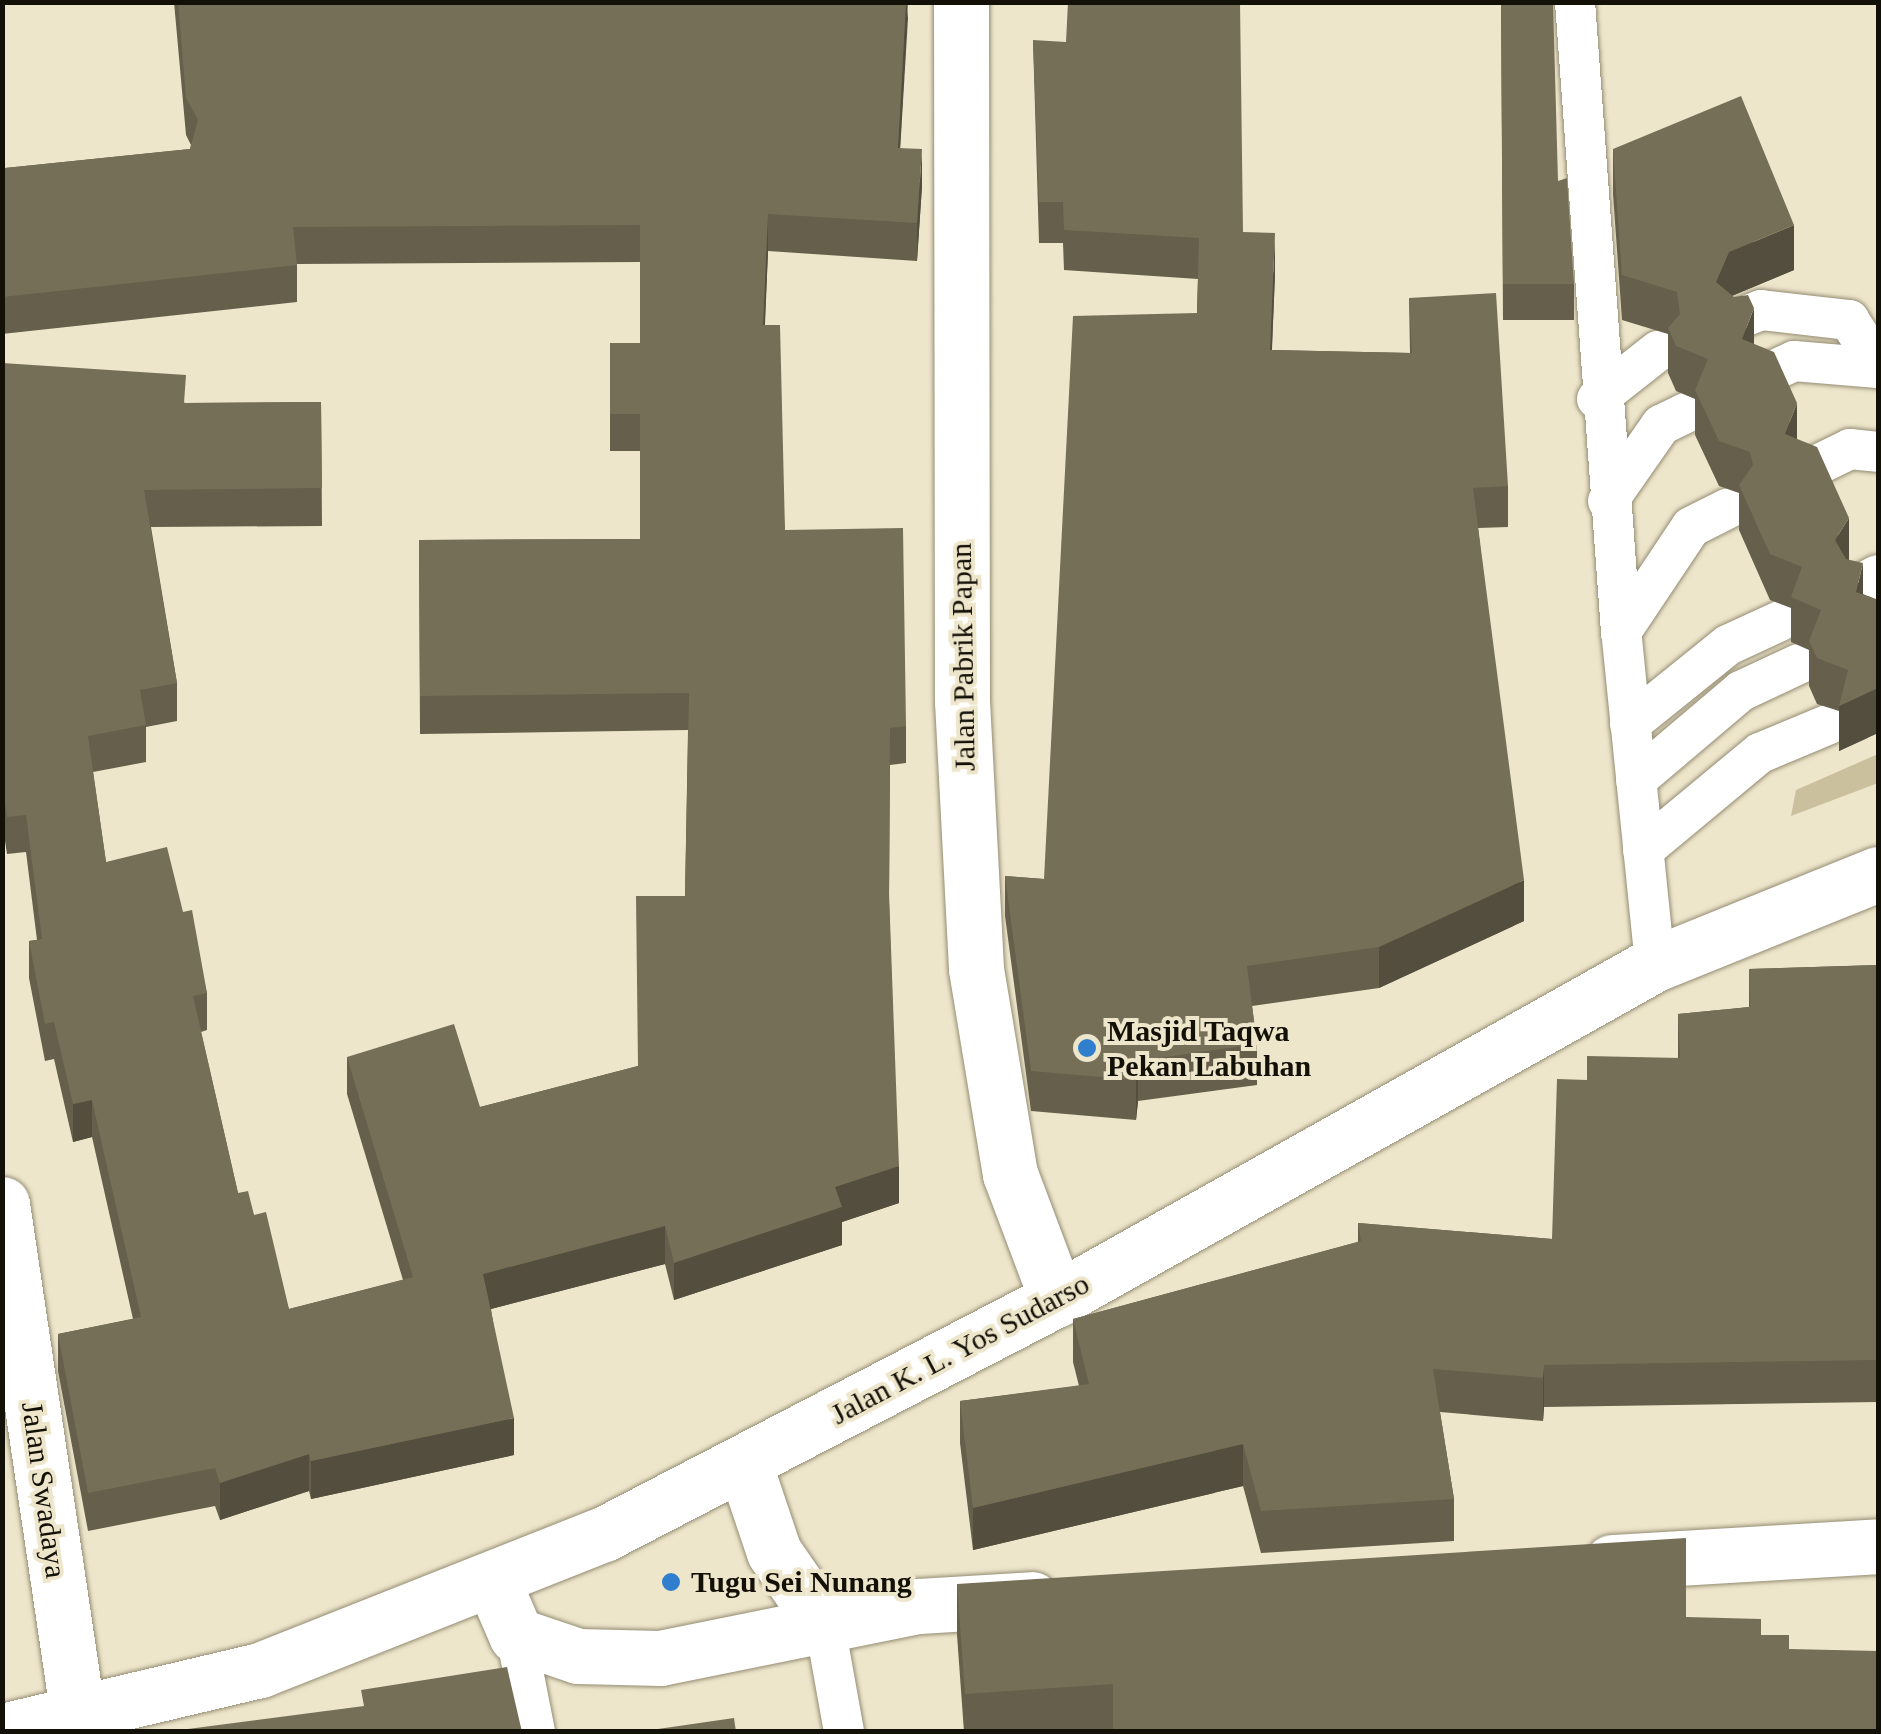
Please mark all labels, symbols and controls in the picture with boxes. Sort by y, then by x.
street label: Jalan Pabrik Papan [943,543,983,771]
place label: Masjid Taqwa Pekan Labuhan [1107,1013,1311,1084]
marker: Masjid Taqwa Pekan Labuhan [1076,1037,1098,1059]
street label: Jalan K. L. Yos Sudarso [824,1265,1096,1433]
street label: Jalan Swadaya [14,1400,74,1580]
place label: Tugu Sei Nunang [691,1564,912,1600]
marker: Tugu Sei Nunang [660,1571,682,1593]

